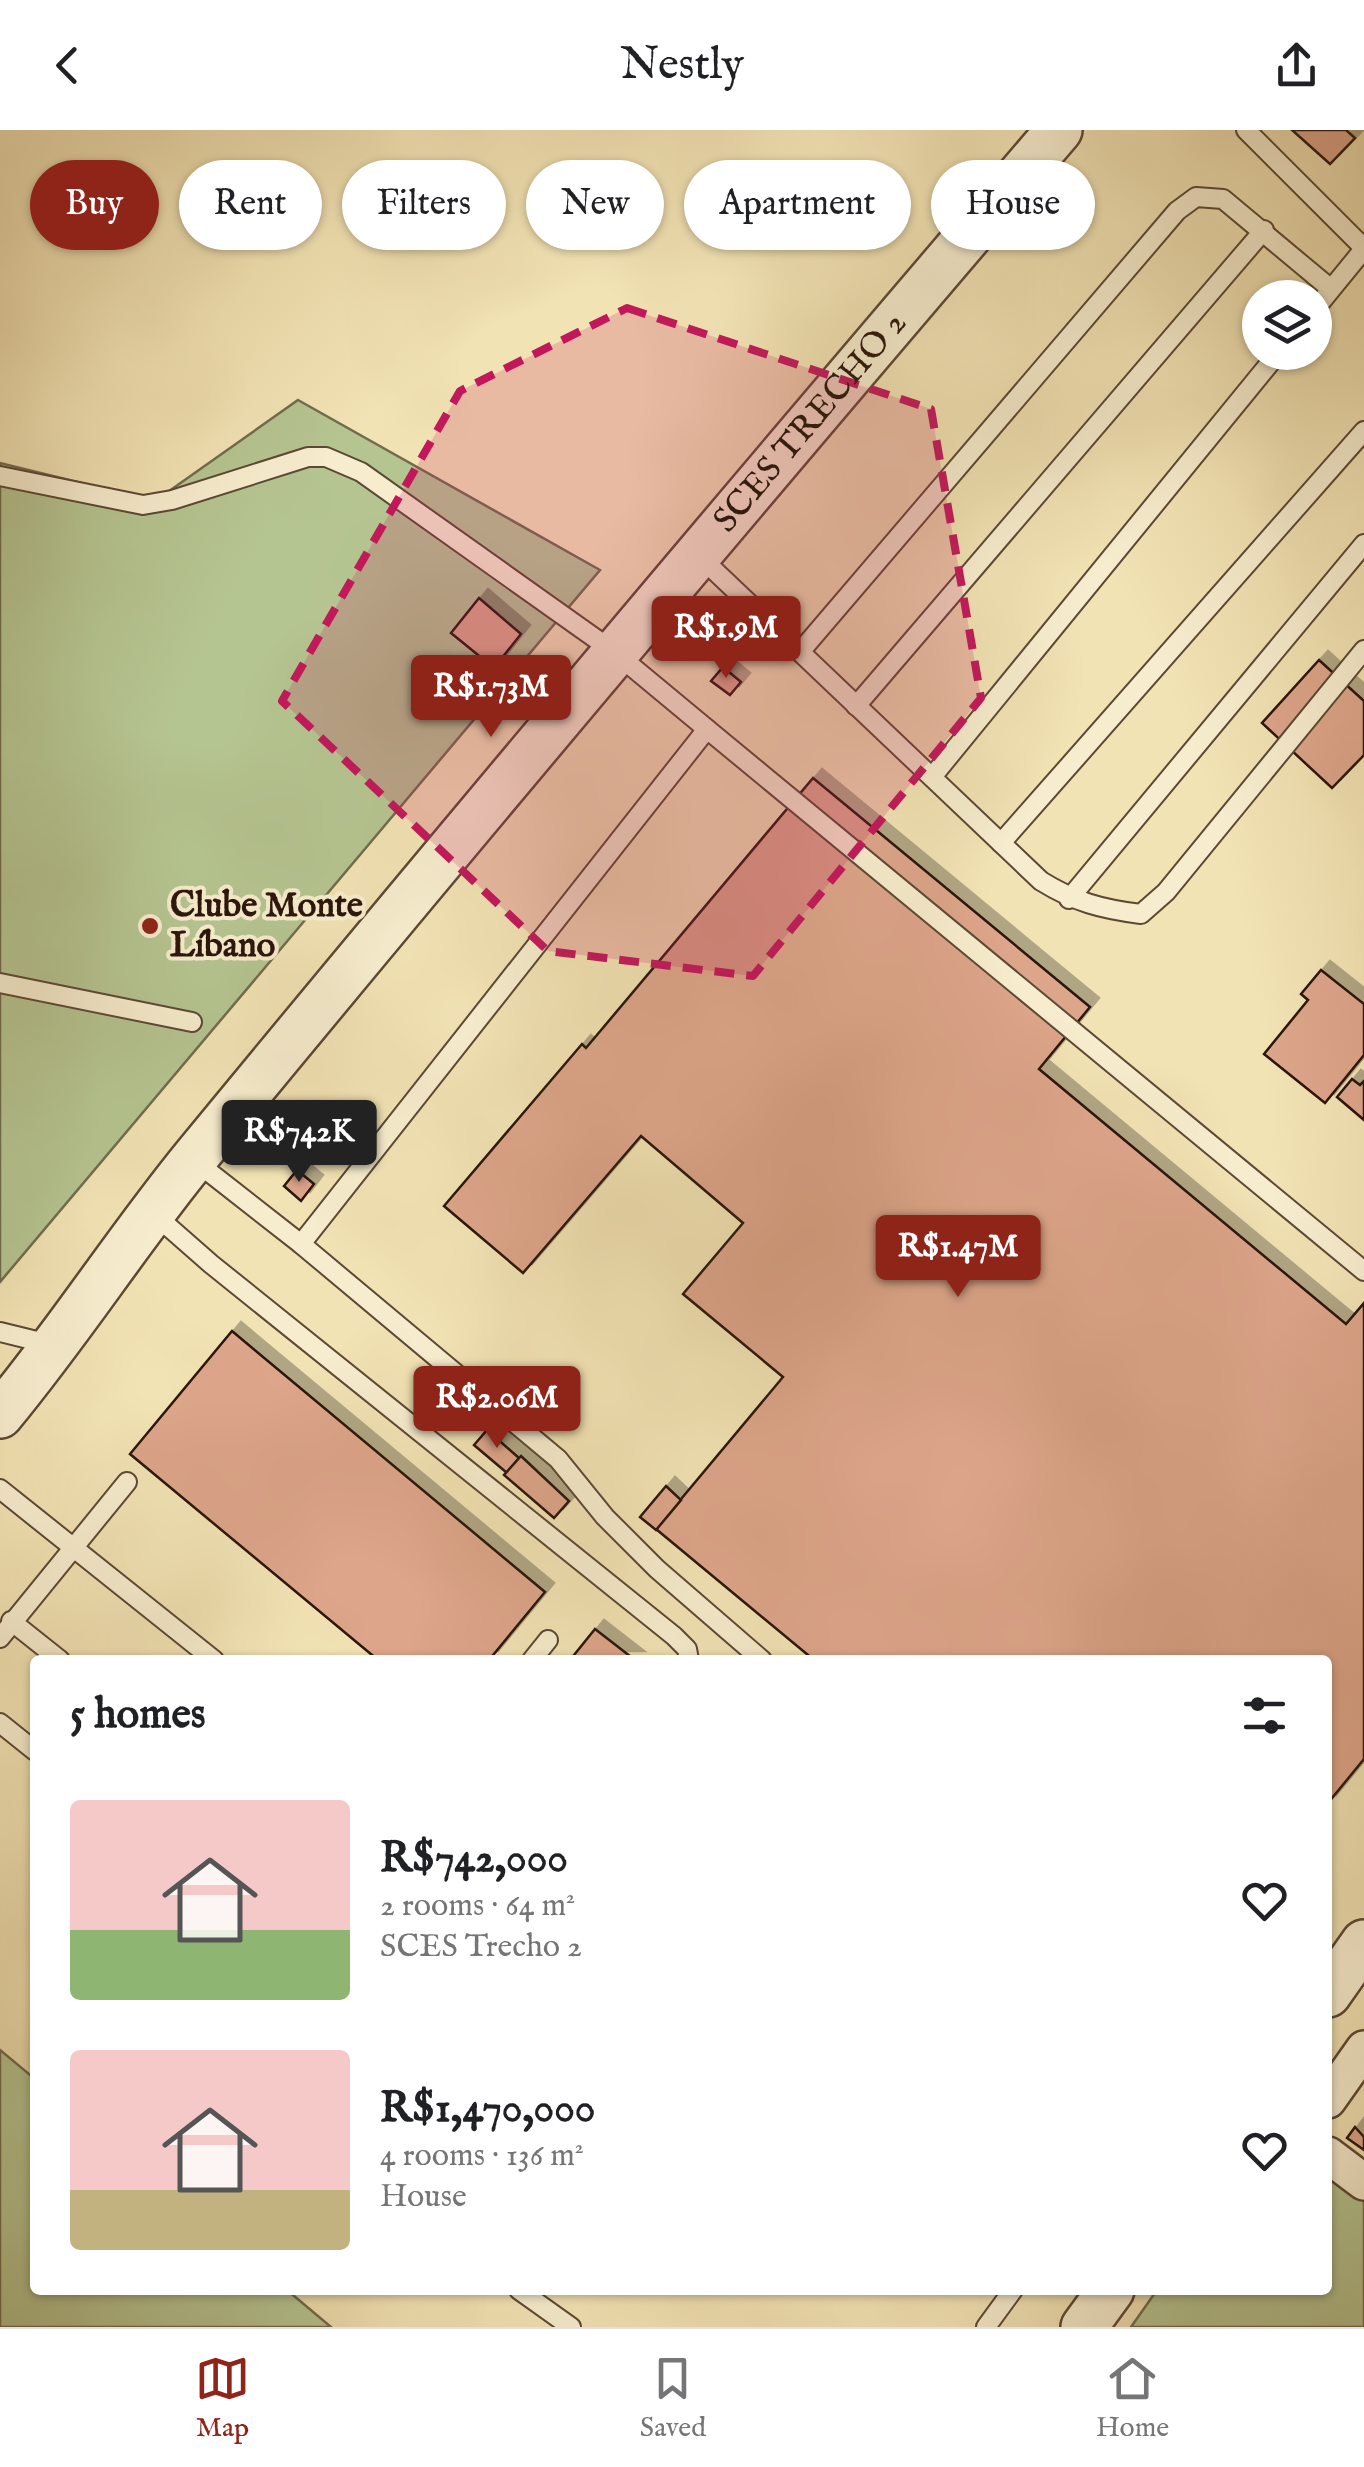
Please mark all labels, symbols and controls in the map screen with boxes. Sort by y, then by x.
text: Nestly [620,37,744,94]
icon: back [40,38,95,93]
icon: share [1269,38,1324,93]
chip: Buy [30,160,159,250]
chip: Rent [179,160,322,250]
chip: Filters [342,160,506,250]
chip: New [526,160,664,250]
chip: Apartment [684,160,911,250]
chip: House [931,160,1095,250]
map controls [1242,280,1332,370]
button: layers [1242,280,1332,370]
street label: SCES TRECHO 2 [704,302,917,542]
pin: R$1.9M [645,596,807,681]
text: R$1.9M [674,608,778,649]
pin: R$1.73M [399,655,583,740]
text: R$1.73M [433,667,549,708]
place label: Clube Monte Líbano [170,884,363,969]
marker: Clube Monte Líbano [139,915,161,937]
pin: R$742K [218,1100,380,1185]
text: R$742K [244,1112,354,1153]
pin: R$1.47M [866,1215,1050,1300]
text: R$1.47M [898,1227,1018,1268]
pin: R$2.06M [405,1366,589,1451]
text: R$2.06M [435,1378,559,1419]
icon: filters [1237,1688,1292,1743]
text: 5 homes [70,1689,206,1742]
text: R$742,000 [380,1833,568,1886]
icon: home [150,1840,270,1960]
icon: heart [1237,1873,1292,1928]
text: 2 rooms · 64 m² [380,1886,575,1927]
text: SCES Trecho 2 [380,1927,582,1968]
text: R$1,470,000 [380,2083,595,2136]
icon: home [150,2090,270,2210]
icon: heart [1237,2123,1292,2178]
text: 4 rooms · 136 m² [380,2136,584,2177]
text: House [380,2177,467,2218]
tab: Map [195,2351,250,2446]
tab: Saved [640,2351,706,2446]
tab: Home [1096,2351,1169,2446]

